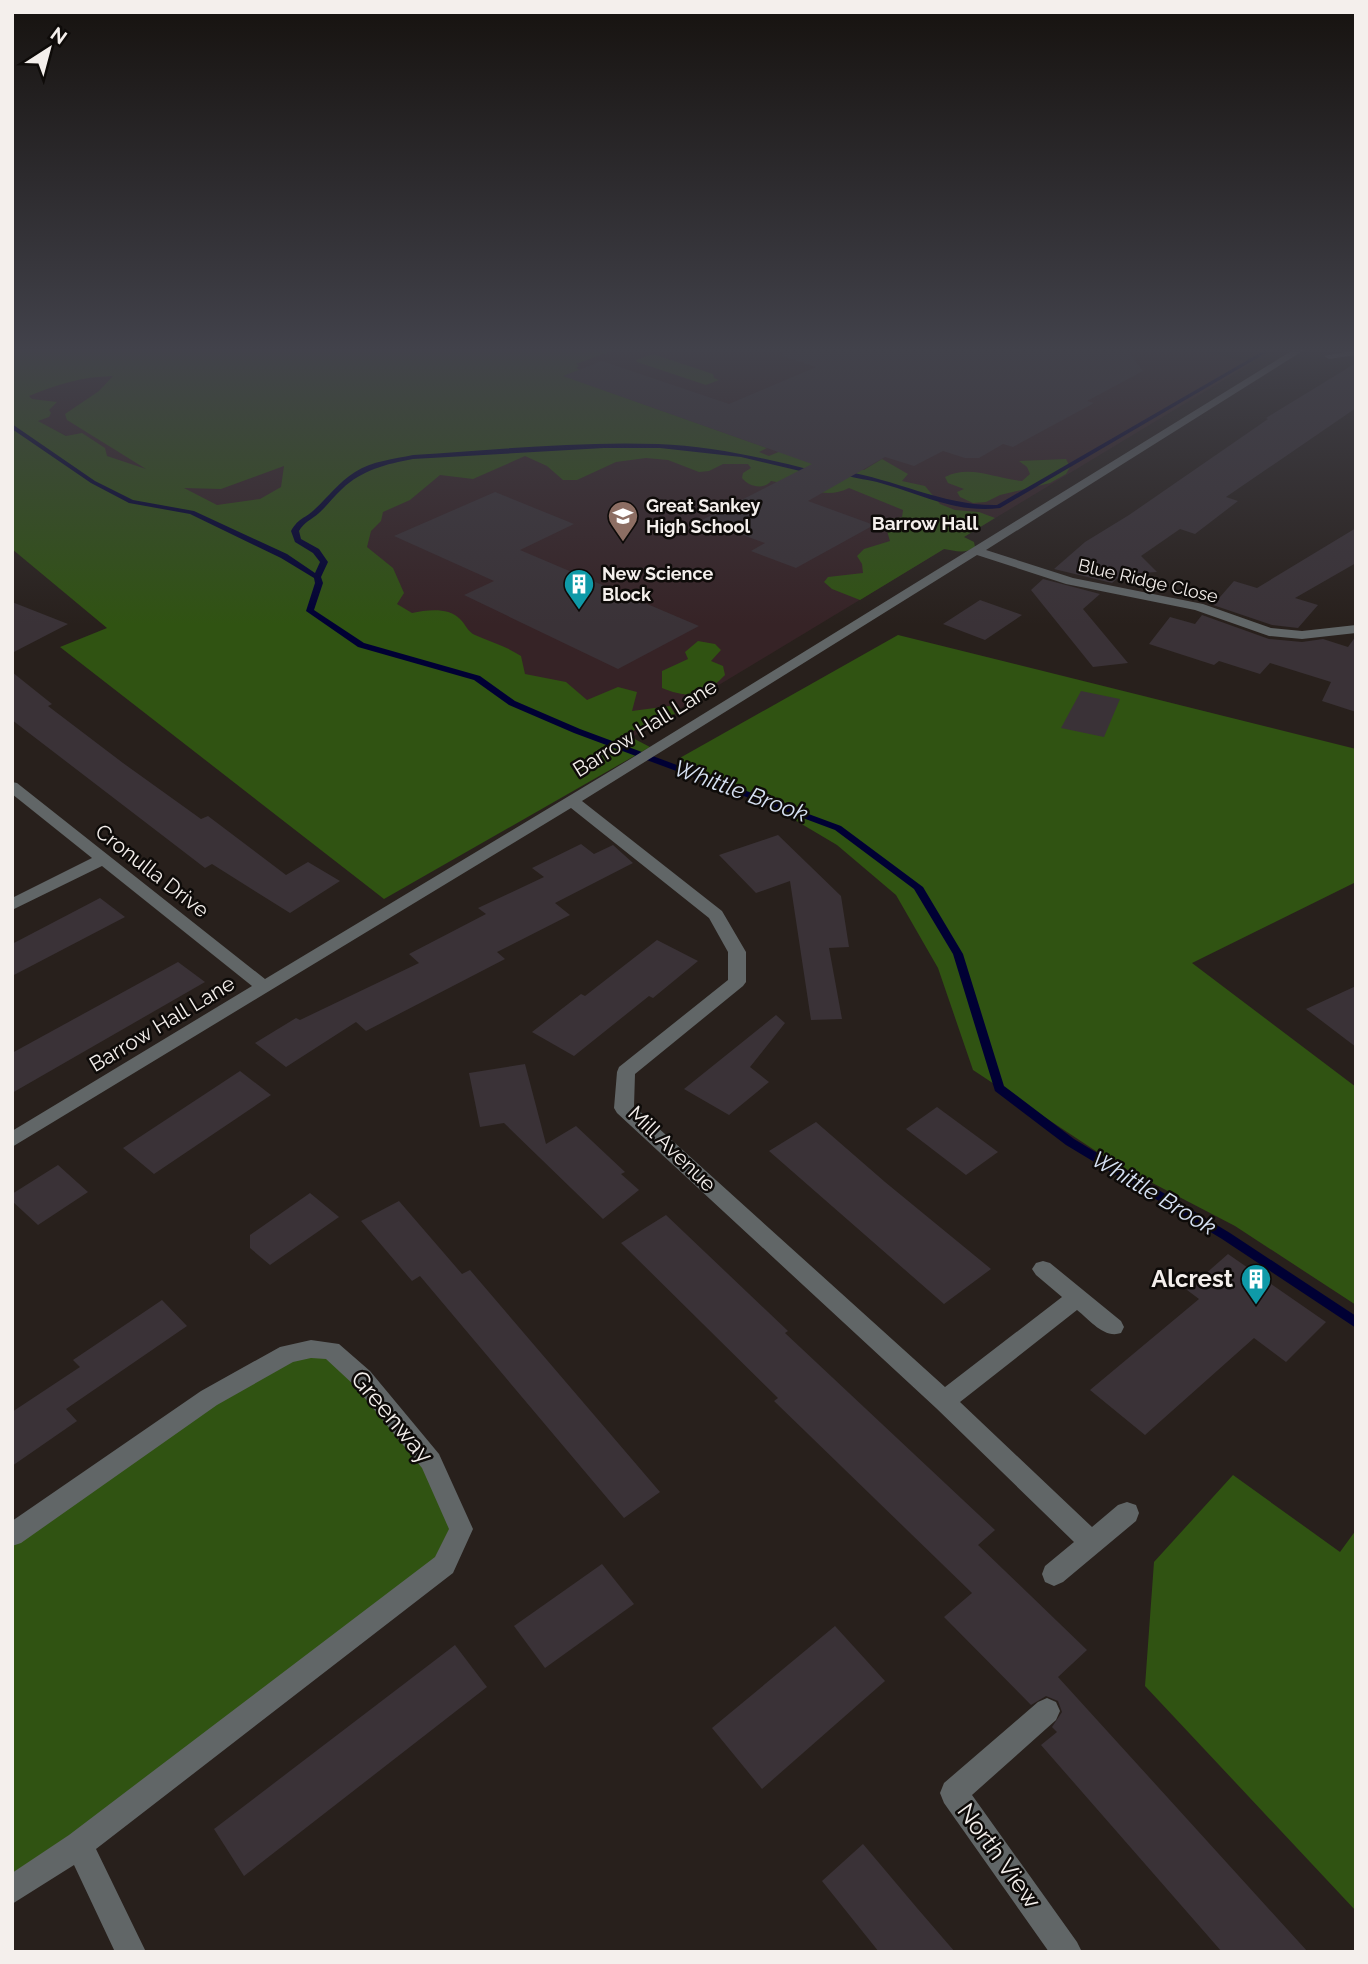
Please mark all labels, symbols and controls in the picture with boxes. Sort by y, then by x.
north arrow [14,14,84,84]
text: N [47,22,71,48]
place label: Great Sankey High School [646,495,760,537]
school or university icon: Great Sankey High School [606,499,640,543]
district label: Barrow Hall [872,512,979,534]
street label: Blue Ridge Close [1076,554,1221,607]
place label: New Science Block [602,563,713,605]
building icon: New Science Block [562,567,596,611]
street label: Barrow Hall Lane [568,673,721,782]
water label: Whittle Brook [671,754,812,827]
street label: Cronulla Drive [91,819,214,923]
street label: Barrow Hall Lane [85,970,239,1077]
street label: Mill Avenue [623,1101,721,1197]
water label: Whittle Brook [1087,1145,1221,1240]
building icon: Alcrest [1239,1262,1273,1306]
place label: Alcrest [1151,1264,1233,1293]
street label: Greenway [345,1364,440,1469]
street label: North View [951,1797,1048,1914]

